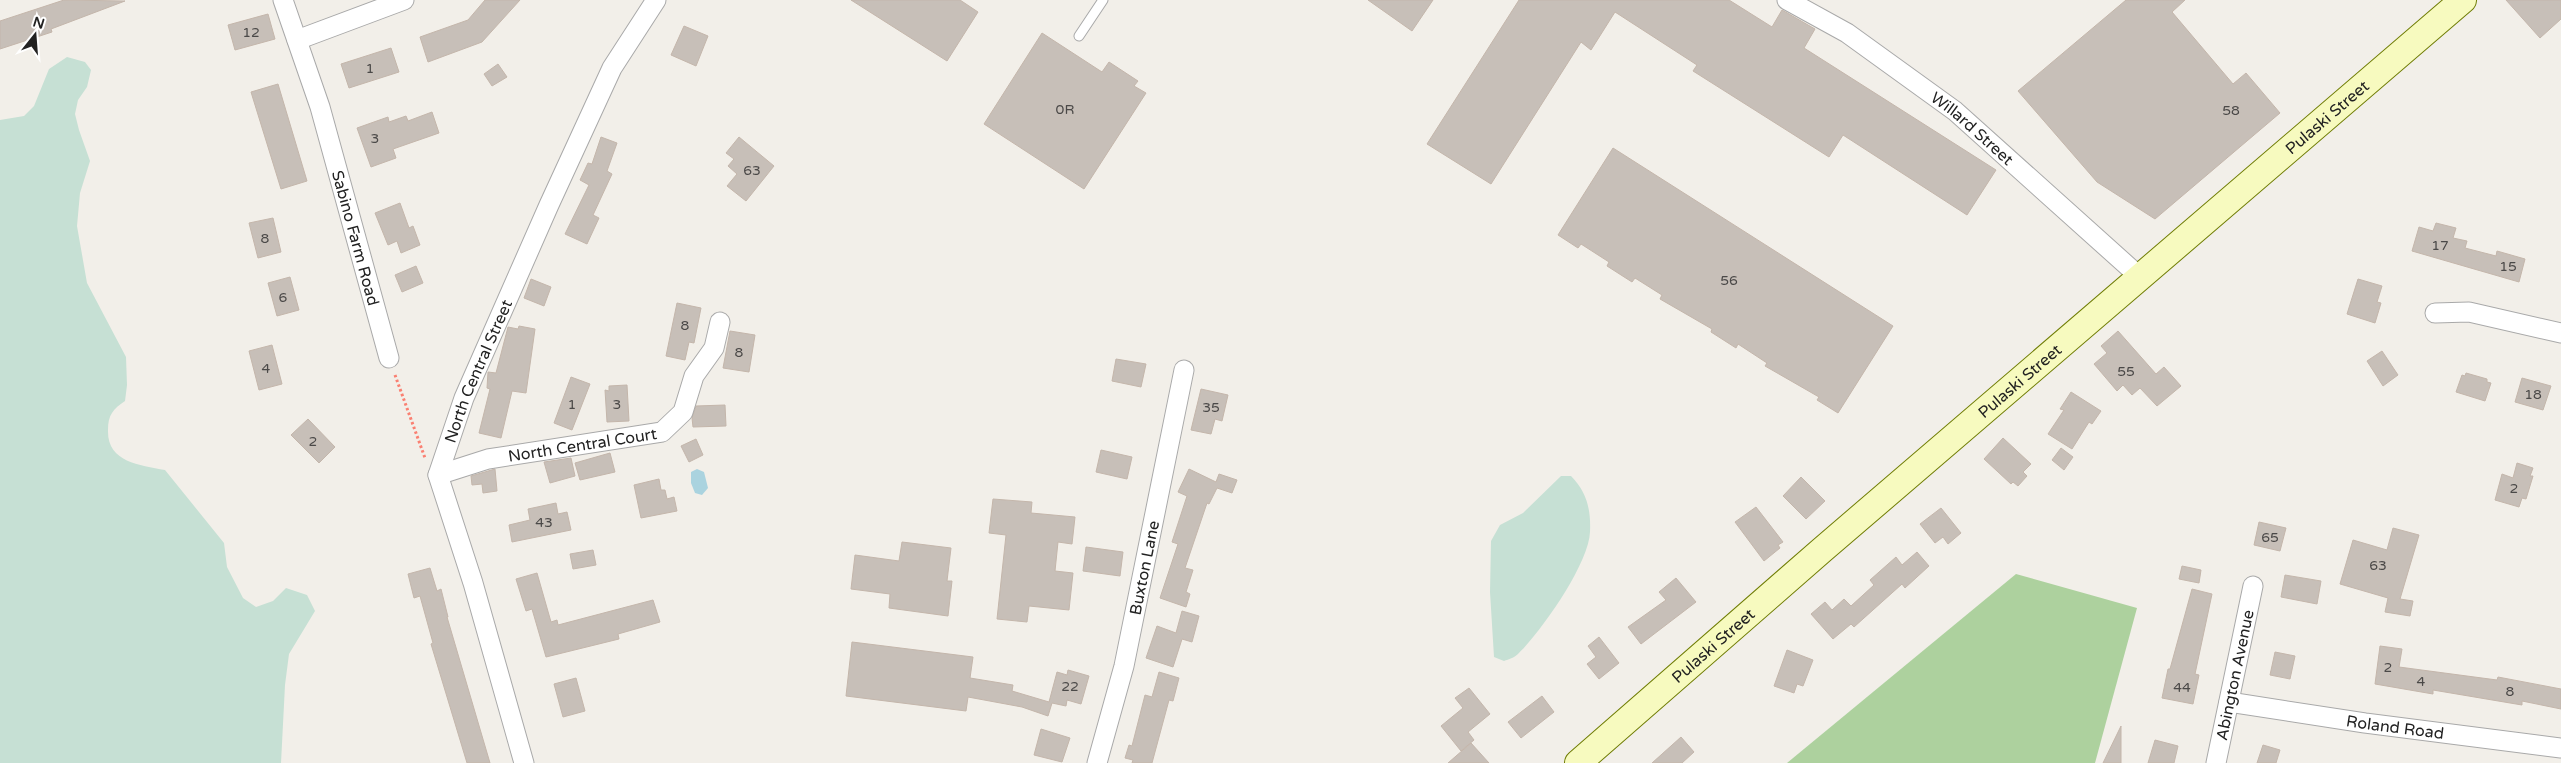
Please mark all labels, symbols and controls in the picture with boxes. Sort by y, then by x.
north arrow [10,10,60,60]
text: N [31,13,47,33]
house number: 12 [242,24,260,41]
house number: 1 [366,60,374,77]
street label: Pulaski Street [2282,76,2373,159]
street label: Willard Street [1927,88,2017,170]
house number: 0R [1056,101,1074,118]
house number: 58 [2222,102,2240,119]
house number: 3 [371,130,379,147]
house number: 63 [743,162,761,179]
street label: Sabino Farm Road [327,168,383,308]
house number: 8 [261,230,270,247]
house number: 17 [2431,237,2449,254]
house number: 15 [2499,258,2517,275]
house number: 56 [1720,272,1738,289]
house number: 6 [279,289,288,306]
street label: North Central Street [441,297,517,446]
house number: 8 [681,317,690,334]
street label: Pulaski Street [1974,340,2066,423]
house number: 8 [735,344,744,361]
house number: 4 [262,360,271,377]
house number: 55 [2117,363,2135,380]
house number: 18 [2524,386,2542,403]
house number: 1 [568,396,576,413]
house number: 3 [613,396,621,413]
house number: 35 [1202,399,1220,416]
street label: North Central Court [507,424,658,467]
house number: 2 [309,433,317,450]
house number: 2 [2510,480,2518,497]
house number: 43 [535,514,553,531]
street label: Buxton Lane [1126,519,1164,617]
house number: 65 [2261,529,2279,546]
house number: 63 [2369,557,2387,574]
street label: Pulaski Street [1668,604,1759,688]
street label: Abington Avenue [2212,608,2259,742]
house number: 2 [2384,659,2392,676]
house number: 4 [2417,673,2426,690]
house number: 22 [1061,678,1079,695]
house number: 44 [2173,679,2191,696]
house number: 8 [2506,683,2515,700]
street label: Roland Road [2345,711,2445,744]

